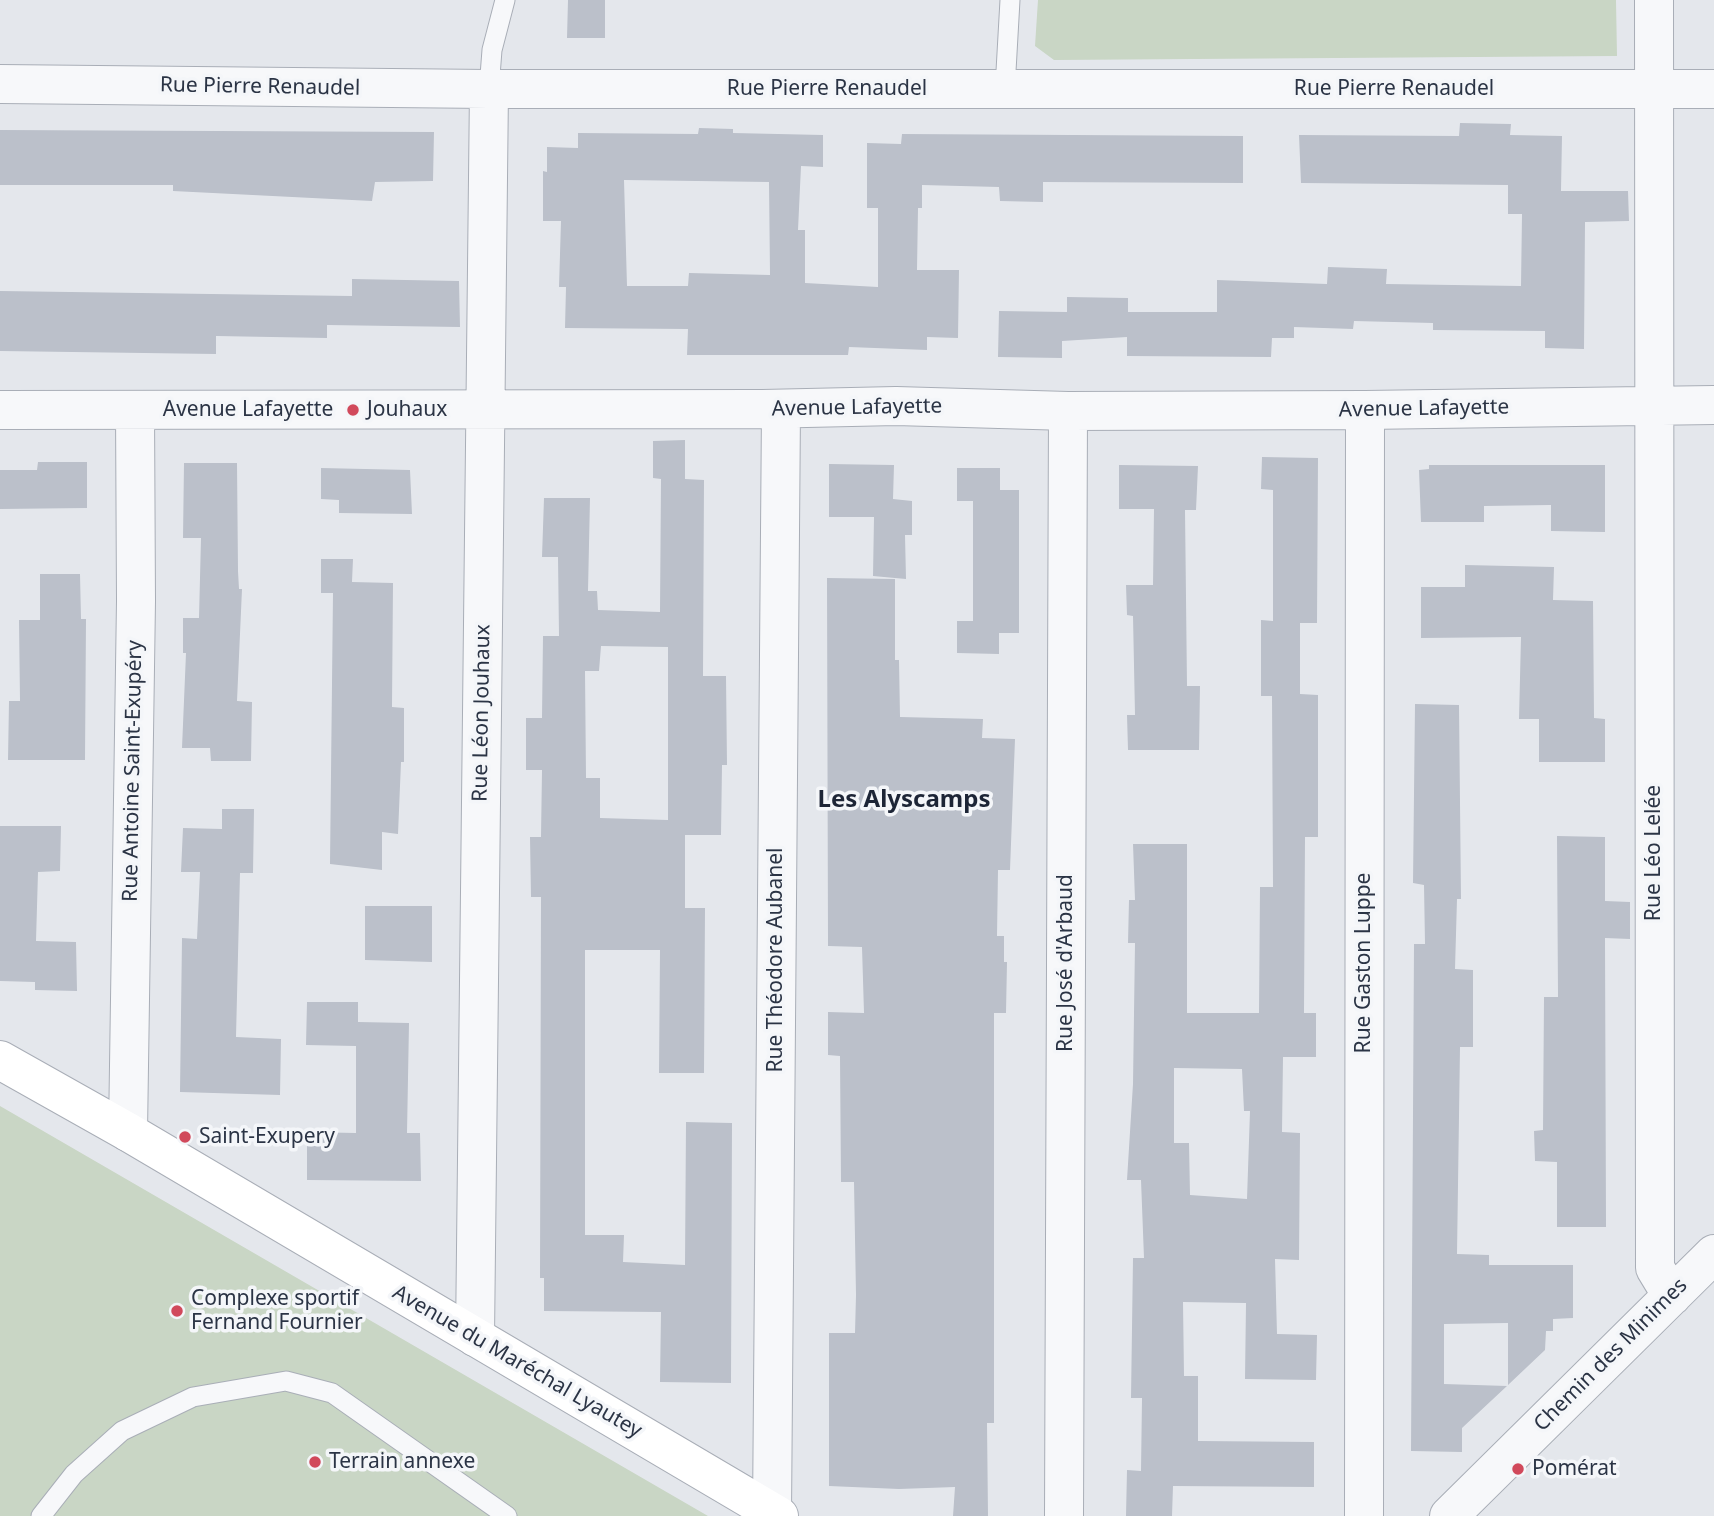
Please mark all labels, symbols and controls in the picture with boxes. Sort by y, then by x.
street label: Rue Pierre Renaudel [160,73,360,101]
street label: Rue Pierre Renaudel [727,76,927,102]
street label: Rue Pierre Renaudel [1294,76,1494,102]
street label: Avenue Lafayette [772,394,942,422]
street label: Avenue Lafayette [1339,395,1509,423]
street label: Avenue Lafayette [163,397,333,423]
place label: Jouhaux [367,397,447,423]
marker: Jouhaux [345,402,361,418]
street label: Rue Léon Jouhaux [468,624,496,802]
street label: Rue Antoine Saint-Exupéry [118,640,148,902]
street label: Rue Léo Lelée [1641,785,1667,921]
district label: Les Alyscamps [818,786,990,814]
street label: Rue Théodore Aubanel [763,847,789,1073]
street label: Rue Gaston Luppe [1351,873,1377,1053]
street label: Rue José d'Arbaud [1053,874,1079,1052]
place label: Saint-Exupery [199,1124,335,1150]
marker: Saint-Exupery [177,1129,193,1145]
street label: Chemin des Minimes [1529,1273,1693,1437]
street label: Avenue du Maréchal Lyautey [388,1280,646,1444]
place label: Complexe sportif Fernand Fournier [191,1286,363,1336]
marker: Complexe sportif Fernand Fournier [169,1303,185,1319]
place label: Terrain annexe [329,1449,475,1475]
marker: Terrain annexe [307,1454,323,1470]
place label: Pomérat [1532,1456,1617,1482]
marker: Pomérat [1510,1461,1526,1477]

